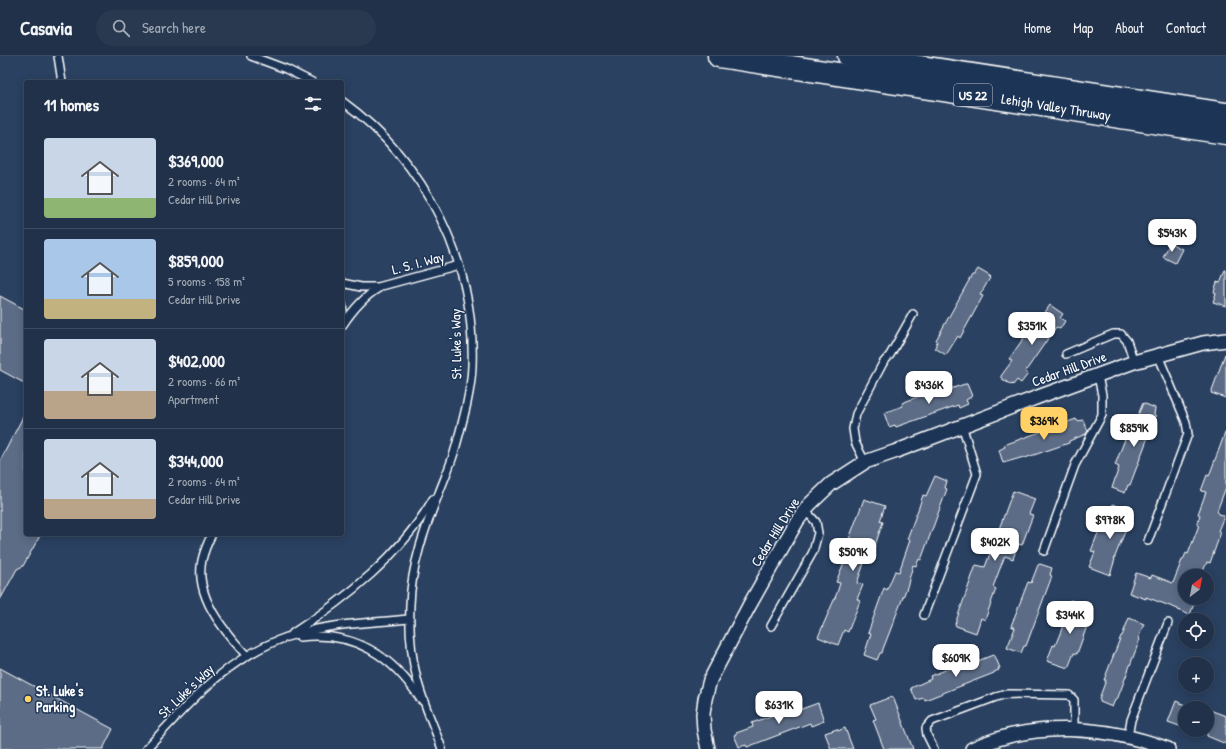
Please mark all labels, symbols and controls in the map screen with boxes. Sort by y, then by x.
search box [96,10,376,46]
text: Casavia [20,15,72,41]
icon: search [110,17,132,39]
text: Search here [142,17,206,38]
text: Home [1024,18,1051,37]
text: Map [1073,18,1093,37]
text: About [1115,18,1144,37]
text: Contact [1166,18,1206,37]
road number: US 22 [954,84,992,106]
street label: Lehigh Valley Thruway [1000,88,1112,126]
text: 11 homes [44,93,99,116]
icon: filters [302,93,324,115]
text: $369,000 [168,149,224,172]
icon: home [76,154,124,202]
text: 2 rooms · 64 m² [168,172,240,190]
text: Cedar Hill Drive [168,190,241,208]
pin: $543K [1144,219,1200,253]
text: $543K [1157,223,1187,241]
street label: L. S. I. Way [390,246,447,280]
text: $859,000 [168,249,224,272]
icon: home [76,255,124,303]
text: 5 rooms · 158 m² [168,272,245,290]
text: Cedar Hill Drive [168,290,241,308]
street label: St. Luke's Way [445,308,467,379]
pin: $351K [1004,312,1060,346]
text: $351K [1017,316,1047,334]
street label: Cedar Hill Drive [1029,346,1109,391]
text: $402,000 [168,349,225,372]
icon: home [76,355,124,403]
pin: $436K [901,371,957,405]
text: 2 rooms · 66 m² [168,372,240,390]
text: $436K [914,375,944,393]
text: Apartment [168,390,219,408]
pin: $369K [1016,407,1072,441]
text: $369K [1029,411,1059,429]
pin: $859K [1106,414,1162,448]
text: $859K [1119,418,1149,436]
text: $344,000 [168,449,223,472]
icon: home [76,455,124,503]
text: 2 rooms · 64 m² [168,472,240,490]
text: Cedar Hill Drive [168,490,241,508]
street label: Cedar Hill Drive [746,493,804,570]
pin: $978K [1082,506,1138,540]
text: $978K [1095,510,1125,528]
pin: $402K [967,528,1023,562]
text: $402K [980,532,1010,550]
pin: $509K [825,538,881,572]
text: $509K [838,542,868,560]
north arrow [1178,569,1214,605]
map controls [1178,569,1214,737]
pin: $344K [1042,601,1098,635]
text: $344K [1056,605,1084,623]
button: locate [1178,613,1214,649]
pin: $609K [928,644,984,678]
text: $609K [941,648,971,666]
button: + [1178,657,1214,693]
street label: St. Luke's Way [154,659,218,723]
place label: St. Luke's Parking [36,681,84,718]
pin: $631K [751,691,807,725]
marker: St. Luke's Parking [23,694,33,704]
text: $631K [764,695,794,713]
button: − [1178,701,1214,737]

